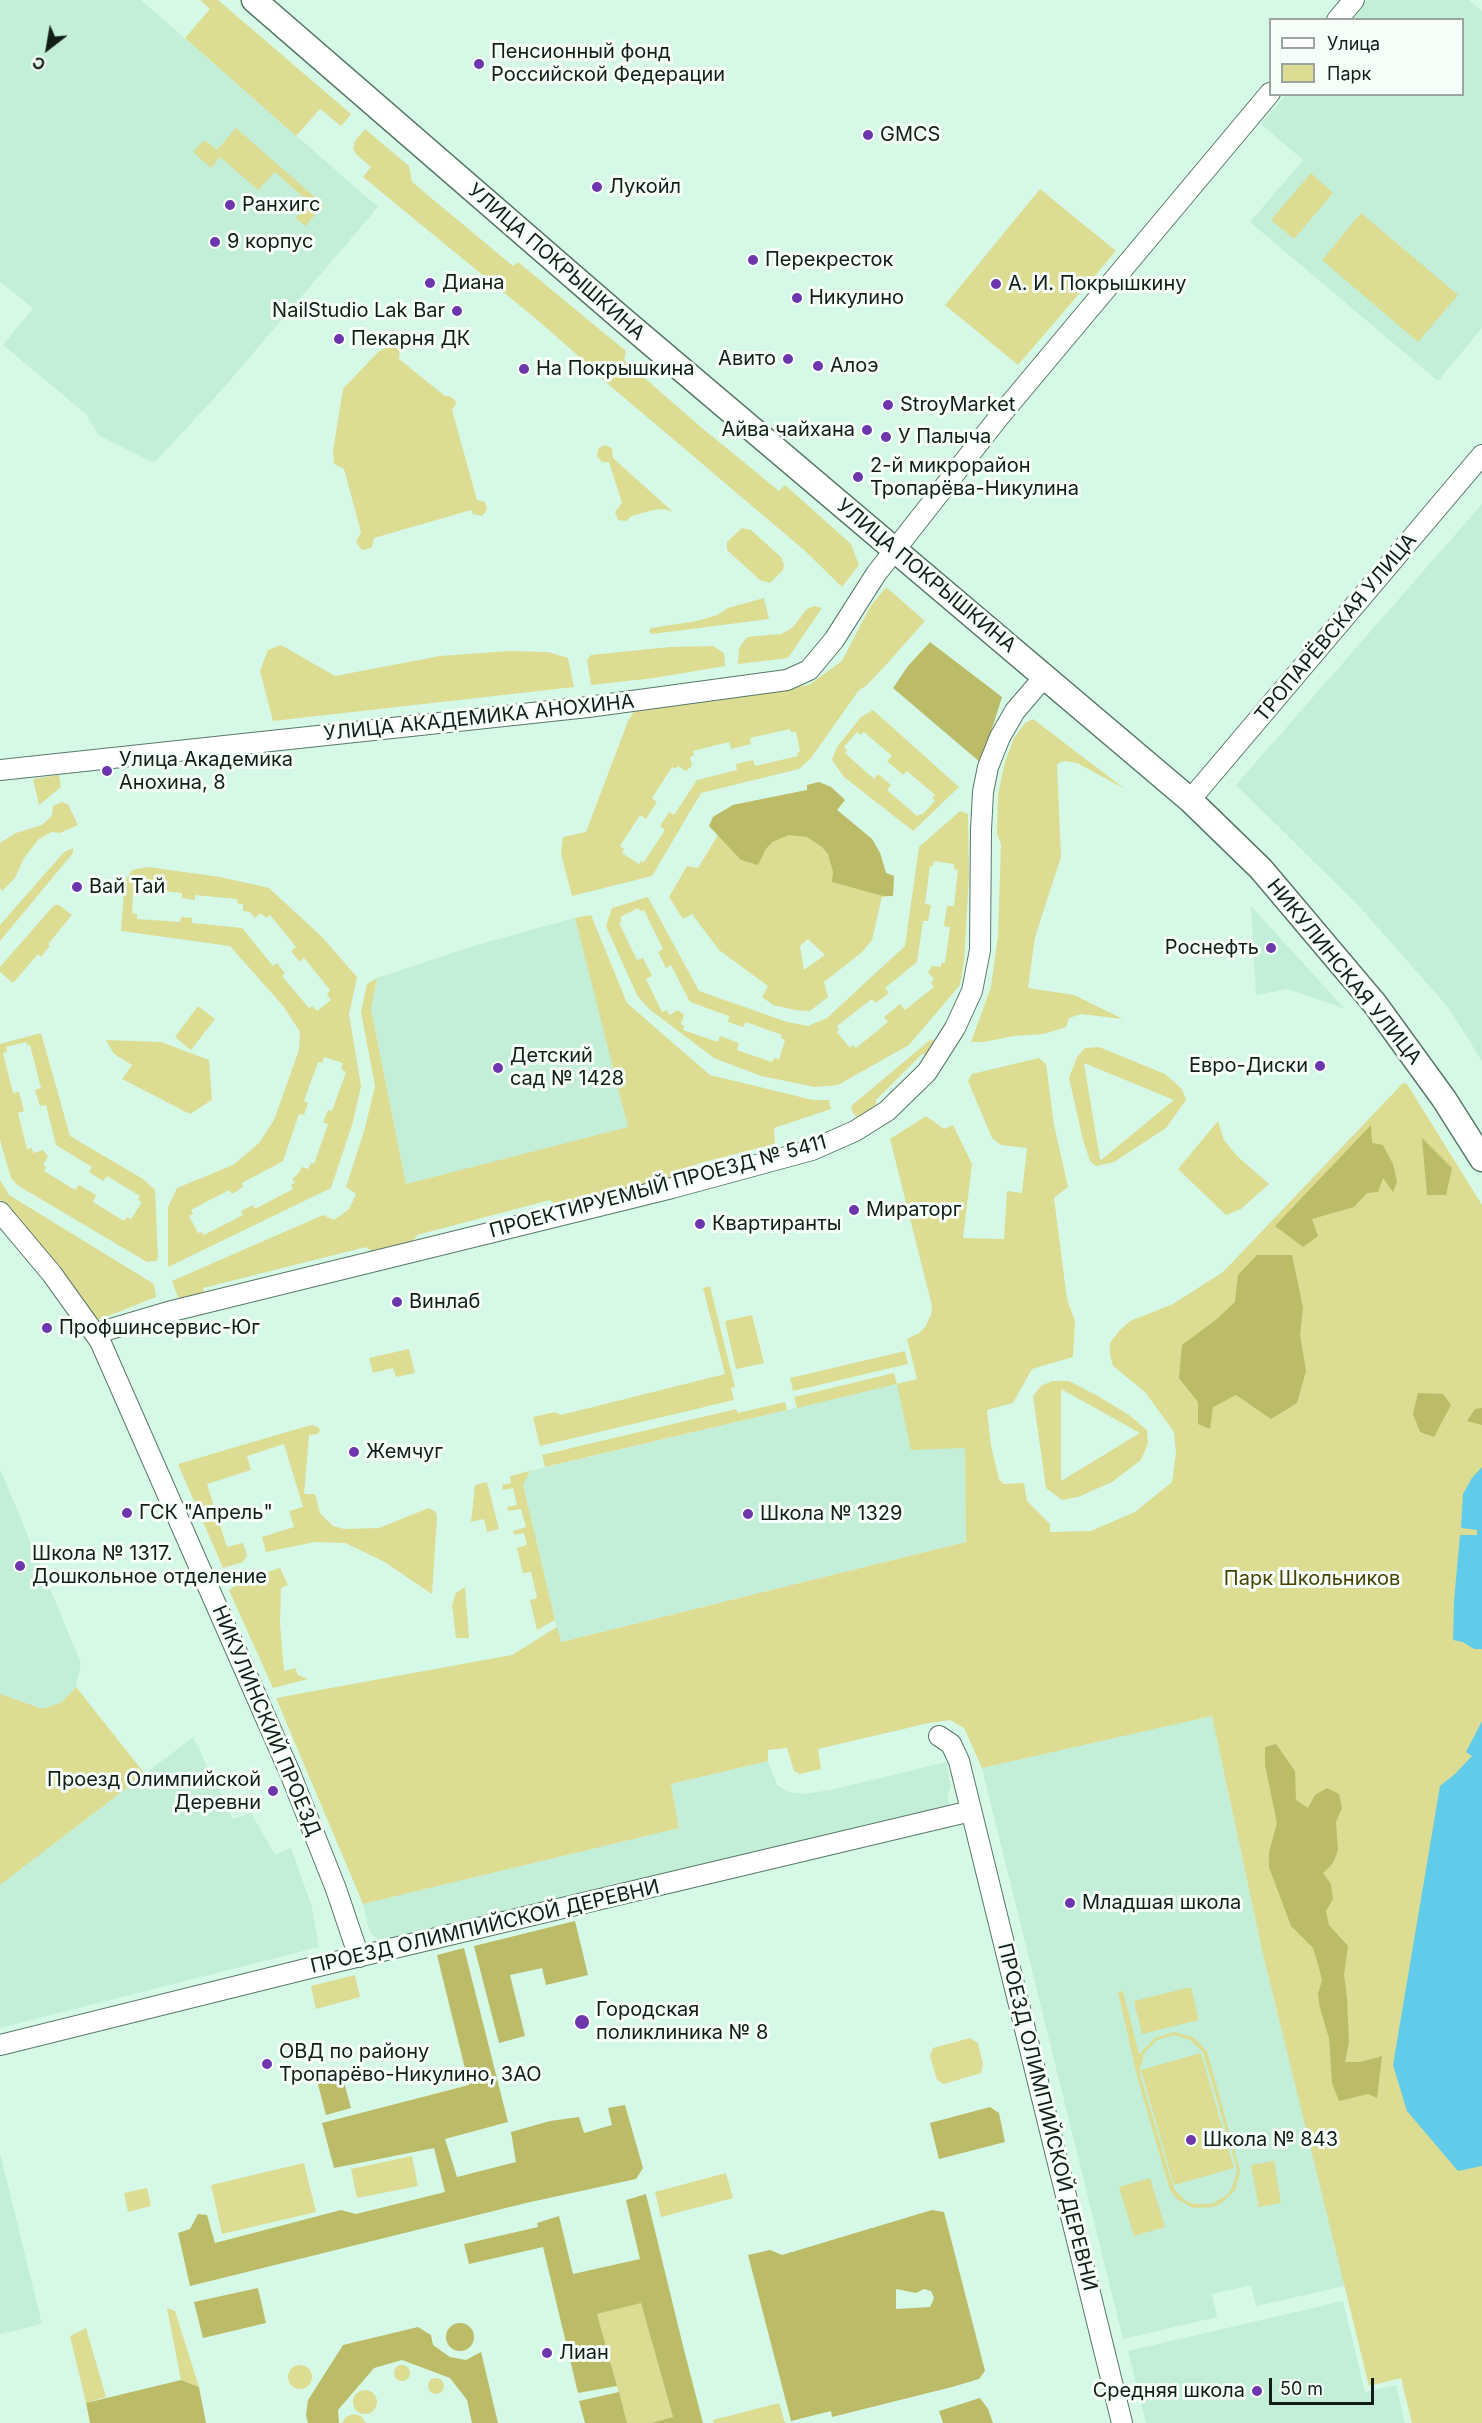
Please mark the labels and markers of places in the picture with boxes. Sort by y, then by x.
place label: Пенсионный фонд Российской Федерации [491,40,725,87]
marker: Пенсионный фонд Российской Федерации [472,57,486,71]
place label: GMCS [880,123,940,147]
marker: GMCS [861,128,875,142]
place label: Лукойл [609,175,681,199]
marker: Лукойл [590,180,604,194]
place label: Ранхигс [242,193,320,217]
marker: Ранхигс [223,198,237,212]
place label: 9 корпус [227,230,313,254]
marker: 9 корпус [208,235,222,249]
place label: Перекресток [765,248,893,272]
marker: Перекресток [746,253,760,267]
place label: Диана [442,271,505,295]
place label: А. И. Покрышкину [1008,272,1186,296]
marker: Диана [423,276,437,290]
marker: А. И. Покрышкину [989,277,1003,291]
place label: Никулино [809,286,904,310]
marker: Никулино [790,291,804,305]
place label: NailStudio Lak Bar [272,299,445,323]
marker: NailStudio Lak Bar [450,304,464,318]
place label: Пекарня ДК [351,327,470,351]
marker: Пекарня ДК [332,332,346,346]
place label: Авито [718,347,776,371]
marker: Авито [781,352,795,366]
place label: Алоэ [830,354,879,378]
place label: На Покрышкина [536,357,695,381]
marker: Алоэ [811,359,825,373]
marker: На Покрышкина [517,362,531,376]
place label: StroyMarket [900,393,1015,417]
marker: StroyMarket [881,398,895,412]
place label: Айва чайхана [721,418,855,442]
marker: Айва чайхана [860,423,874,437]
place label: У Палыча [898,425,991,449]
marker: У Палыча [879,430,893,444]
place label: 2-й микрорайон Тропарёва-Никулина [870,454,1079,501]
marker: 2-й микрорайон Тропарёва-Никулина [851,470,865,484]
place label: Улица Академика Анохина, 8 [119,748,293,795]
marker: Улица Академика Анохина, 8 [100,764,114,778]
place label: Вай Тай [89,875,165,899]
marker: Вай Тай [70,880,84,894]
place label: Роснефть [1165,936,1259,960]
marker: Роснефть [1264,941,1278,955]
place label: Детский сад № 1428 [510,1044,624,1091]
place label: Евро-Диски [1189,1054,1308,1078]
marker: Евро-Диски [1313,1059,1327,1073]
marker: Детский сад № 1428 [491,1061,505,1075]
place label: Мираторг [866,1198,962,1222]
marker: Мираторг [847,1203,861,1217]
place label: Квартиранты [712,1212,842,1236]
marker: Квартиранты [693,1217,707,1231]
place label: Винлаб [409,1290,480,1314]
marker: Винлаб [390,1295,404,1309]
place label: Профшинсервис-Юг [59,1316,260,1340]
marker: Профшинсервис-Юг [40,1321,54,1335]
place label: Жемчуг [366,1440,443,1464]
marker: Жемчуг [347,1445,361,1459]
place label: ГСК "Апрель" [139,1501,273,1525]
place label: Школа № 1329 [760,1502,902,1526]
marker: ГСК "Апрель" [120,1506,134,1520]
marker: Школа № 1329 [741,1507,755,1521]
place label: Школа № 1317. Дошкольное отделение [32,1542,267,1589]
marker: Школа № 1317. Дошкольное отделение [13,1559,27,1573]
place label: Проезд Олимпийской Деревни [47,1768,261,1815]
marker: Проезд Олимпийской Деревни [266,1784,280,1798]
place label: Младшая школа [1082,1891,1241,1915]
marker: Младшая школа [1063,1896,1077,1910]
place label: Городская поликлиника № 8 [596,1998,768,2045]
marker: Городская поликлиника № 8 [573,2013,591,2031]
place label: ОВД по району Тропарёво-Никулино, ЗАО [279,2040,542,2087]
marker: ОВД по району Тропарёво-Никулино, ЗАО [260,2057,274,2071]
place label: Школа № 843 [1203,2128,1338,2152]
marker: Школа № 843 [1184,2133,1198,2147]
place label: Лиан [559,2341,609,2365]
marker: Лиан [540,2346,554,2360]
place label: Средняя школа [1093,2379,1245,2403]
marker: Средняя школа [1250,2384,1264,2398]

